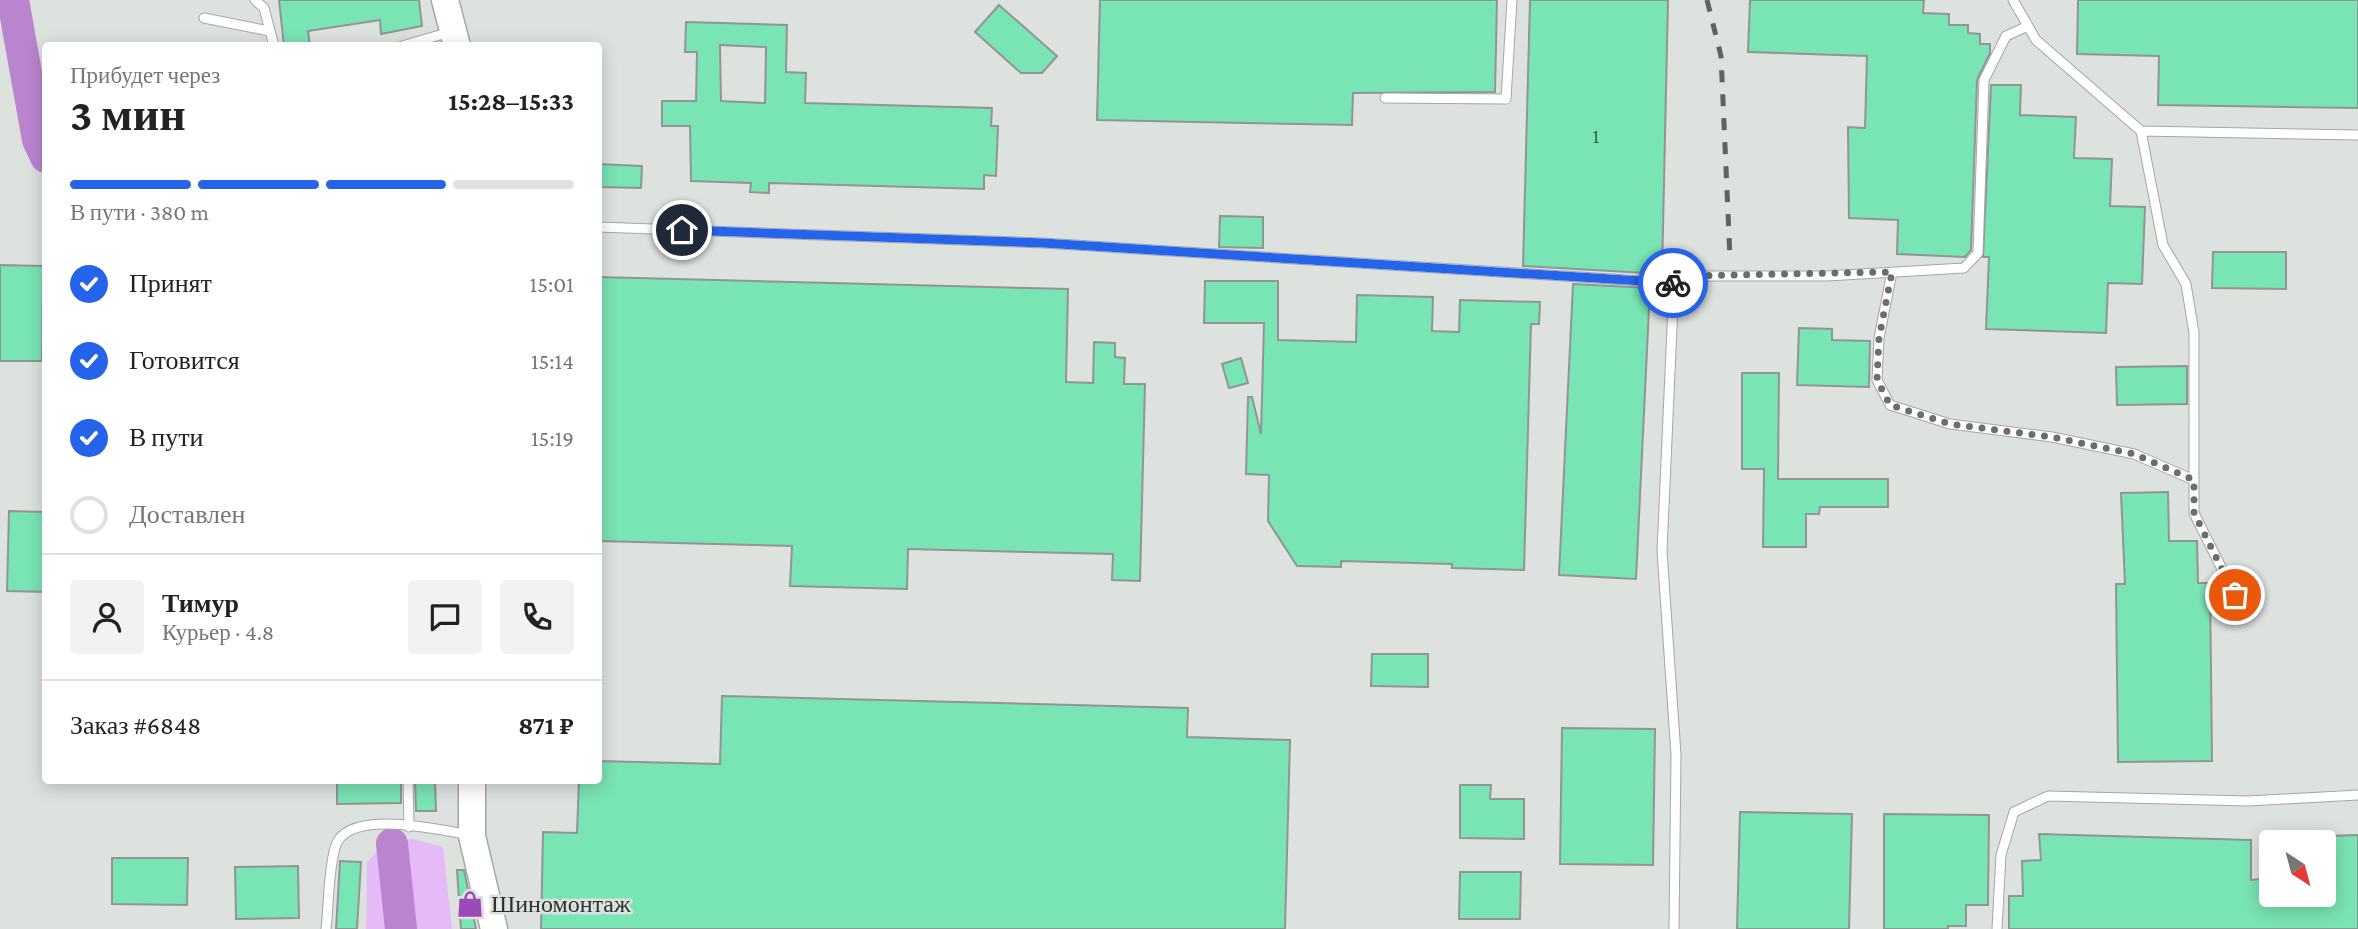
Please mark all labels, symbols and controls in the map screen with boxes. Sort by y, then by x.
text: Прибудет через [70,62,220,88]
text: 15:28–15:33 [448,87,574,116]
text: 3 мин [70,89,186,140]
house number: 1 [1593,124,1600,148]
text: В пути · 380 m [70,199,209,225]
pin [652,200,712,260]
icon: home [663,211,701,249]
courier [1638,248,1708,318]
icon: bike [1654,264,1692,302]
icon: check [70,265,108,303]
text: Принят [129,269,212,298]
text: 15:01 [530,271,574,297]
icon: check [70,342,108,380]
text: Готовится [129,346,240,375]
text: 15:14 [531,348,574,374]
icon: check [70,419,108,457]
text: В пути [129,423,203,452]
text: 15:19 [531,425,574,451]
text: Доставлен [129,500,246,529]
pin [2205,565,2265,625]
icon: bag [2216,576,2254,614]
button: person [70,580,144,654]
button: chat [408,580,482,654]
button: phone [500,580,574,654]
text: Тимур [162,589,239,618]
text: Курьер · 4.8 [162,619,274,645]
text: Заказ #6848 [70,711,201,740]
text: 871 ₽ [518,711,574,740]
north arrow [2259,830,2336,906]
map controls [2259,830,2336,907]
shop icon: Шиномонтаж [455,889,485,919]
place label: Шиномонтаж [491,890,631,917]

